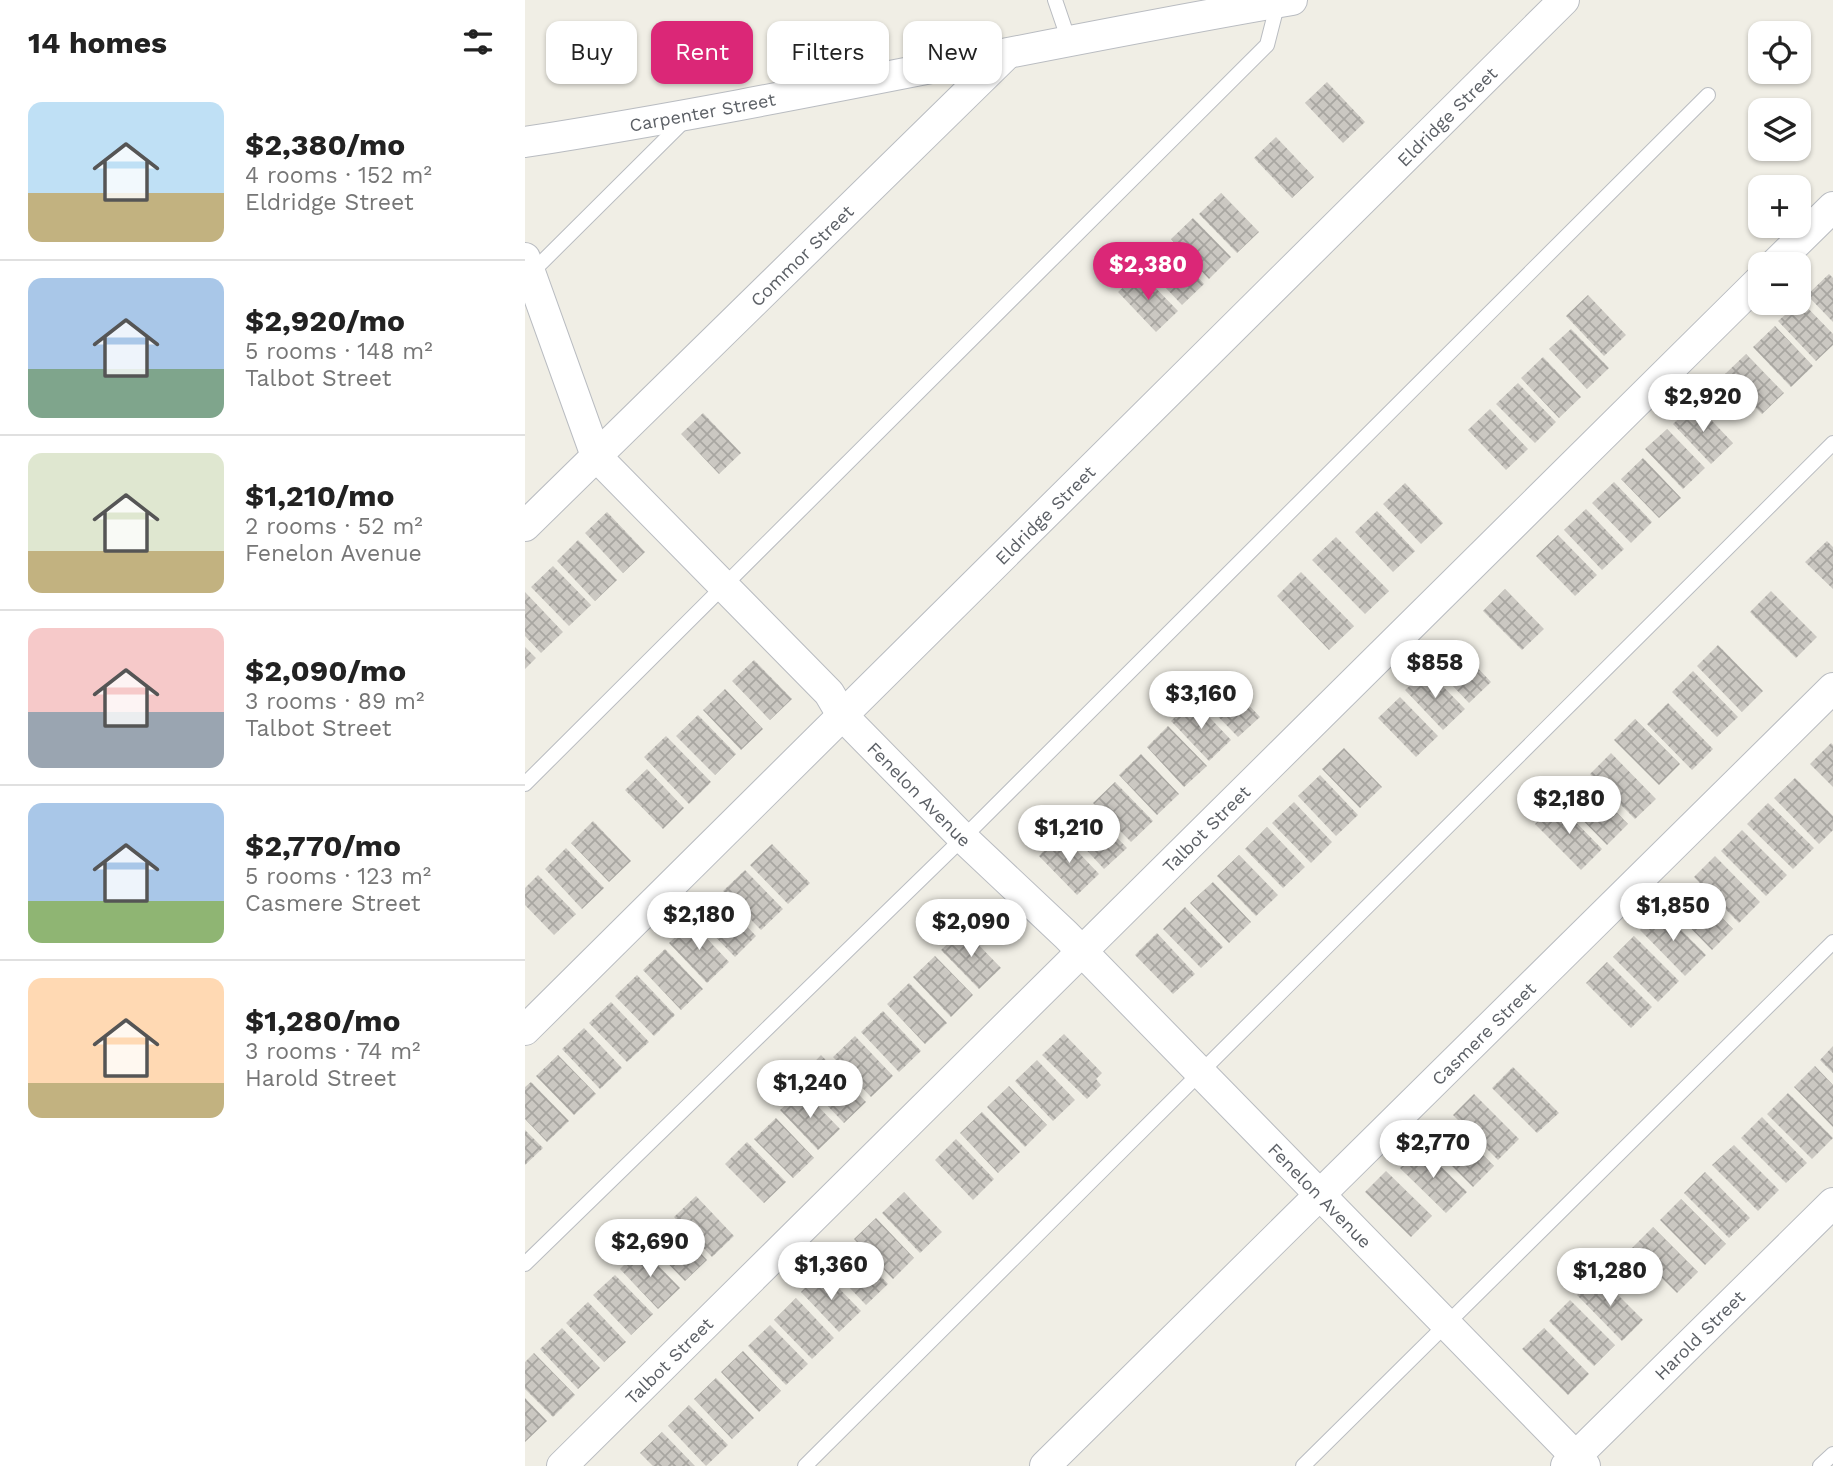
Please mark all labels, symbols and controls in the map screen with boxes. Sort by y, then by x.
chip: Buy [546,21,637,84]
chip: Rent [651,21,753,84]
chip: Filters [767,21,889,84]
chip: New [903,21,1002,84]
map controls [1748,21,1811,315]
button: locate [1748,21,1811,84]
icon: filters [459,23,497,61]
text: 14 homes [28,25,167,60]
street label: Eldridge Street [1393,62,1501,170]
street label: Carpenter Street [628,88,778,135]
button: layers [1748,98,1811,161]
text: $2,380/mo [245,127,405,162]
icon: home [84,130,168,214]
text: 4 rooms · 152 m² [245,162,432,189]
button: + [1748,175,1811,238]
text: Eldridge Street [245,189,414,216]
street label: Commor Street [746,200,858,310]
pin: $2,380 [1091,243,1205,302]
text: $2,380 [1109,251,1187,278]
button: − [1748,252,1811,315]
text: $2,920/mo [245,303,405,338]
icon: home [84,306,168,390]
text: 5 rooms · 148 m² [245,338,433,365]
text: Talbot Street [245,365,391,392]
pin: $2,920 [1646,374,1760,434]
text: $2,920 [1664,383,1742,410]
street label: Eldridge Street [991,460,1099,569]
text: $1,210/mo [245,478,395,513]
icon: home [84,481,168,565]
text: 2 rooms · 52 m² [245,513,423,540]
text: Fenelon Avenue [245,540,422,567]
pin: $858 [1394,640,1476,700]
text: $858 [1407,649,1464,676]
text: $2,090/mo [245,653,406,688]
icon: home [84,656,168,740]
pin: $3,160 [1144,672,1258,731]
text: $3,160 [1165,680,1237,707]
text: 3 rooms · 89 m² [245,688,424,715]
text: Talbot Street [245,715,391,742]
street label: Fenelon Avenue [864,737,976,851]
pin: $2,180 [1512,776,1626,836]
street label: Talbot Street [1158,780,1254,876]
text: $2,180 [1533,785,1605,812]
pin: $1,210 [1012,806,1126,865]
text: $1,210 [1034,814,1104,841]
text: $2,770/mo [245,828,401,863]
icon: home [84,831,168,915]
text: 5 rooms · 123 m² [245,863,431,890]
pin: $1,850 [1616,884,1730,943]
text: Casmere Street [245,890,420,917]
pin: $2,180 [642,892,756,952]
text: $1,850 [1636,892,1710,919]
pin: $2,090 [914,900,1028,959]
text: $2,180 [663,901,735,928]
text: $2,090 [932,908,1010,935]
street label: Casmere Street [1427,977,1540,1089]
text: $1,280/mo [245,1003,400,1038]
icon: home [84,1006,168,1090]
text: 3 rooms · 74 m² [245,1038,420,1065]
pin: $1,240 [753,1060,867,1120]
text: Harold Street [245,1065,396,1092]
text: $1,240 [773,1069,847,1096]
pin: $2,770 [1376,1120,1490,1180]
text: $2,770 [1396,1129,1470,1156]
street label: Fenelon Avenue [1264,1138,1376,1252]
pin: $2,690 [593,1220,707,1279]
text: $2,690 [611,1228,689,1255]
pin: $1,360 [774,1242,888,1302]
pin: $1,280 [1553,1248,1667,1308]
text: $1,360 [794,1251,868,1278]
text: $1,280 [1573,1257,1647,1284]
street label: Harold Street [1650,1285,1749,1384]
street label: Talbot Street [620,1312,717,1408]

